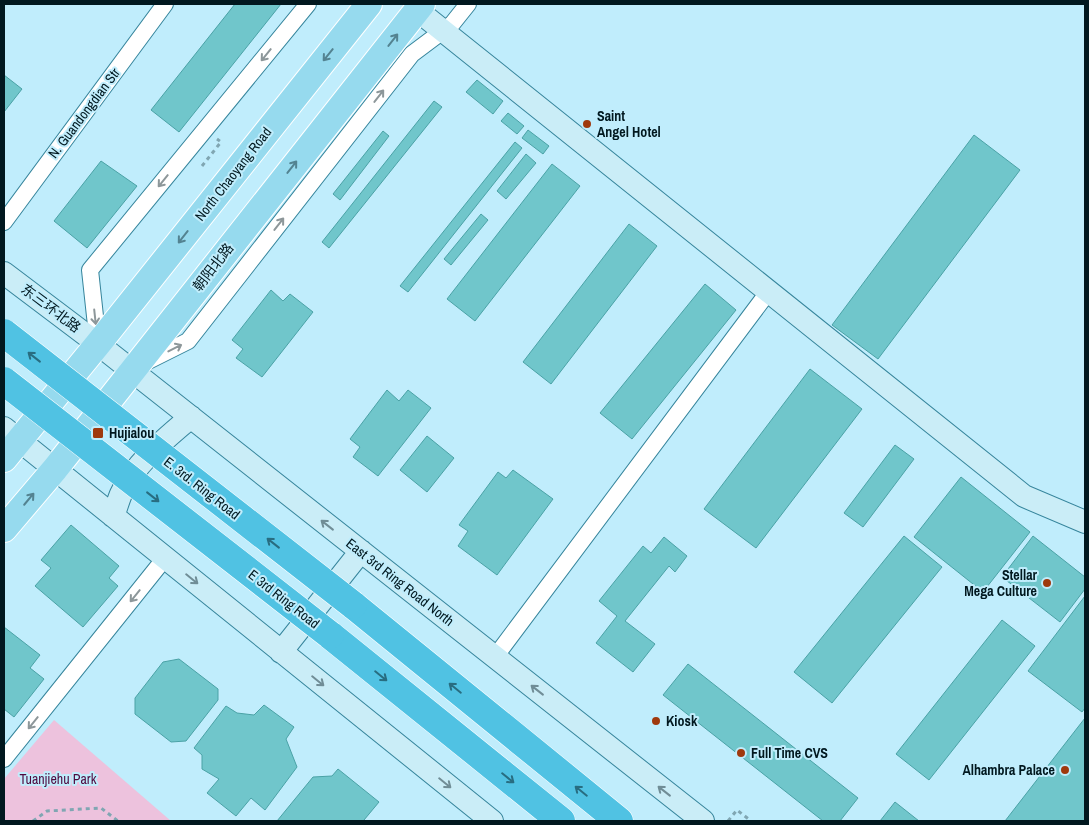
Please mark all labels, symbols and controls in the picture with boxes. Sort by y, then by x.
one-way arrow [388,34,399,47]
one-way arrow [261,48,272,61]
one-way arrow [322,49,333,62]
street label: N. Guandongdian Str [44,64,124,162]
one-way arrow [373,90,384,103]
place label: Saint Angel Hotel [597,107,661,141]
marker: Saint Angel Hotel [581,118,593,130]
street label: North Chaoyang Road [191,123,275,225]
one-way arrow [287,161,298,174]
one-way arrow [158,174,169,187]
one-way arrow [273,218,284,231]
one-way arrow [177,230,188,243]
street label: 朝阳北路 [189,239,237,295]
street label: 东三环北路 [18,280,84,336]
one-way arrow [90,308,100,324]
one-way arrow [167,343,182,352]
one-way arrow [28,352,41,363]
place label: Hujialou [109,424,154,442]
marker: Hujialou [91,426,105,440]
street label: E. 3rd. Ring Road [160,453,244,523]
one-way arrow [146,491,159,502]
one-way arrow [23,492,35,505]
one-way arrow [321,519,334,530]
street label: East 3rd Ring Road North [342,534,458,630]
one-way arrow [267,538,280,549]
street label: E 3rd Ring Road [245,566,323,632]
place label: Stellar Mega Culture [964,566,1038,600]
one-way arrow [185,574,198,585]
marker: Stellar Mega Culture [1041,577,1053,589]
one-way arrow [129,589,140,602]
one-way arrow [374,671,387,682]
one-way arrow [311,676,324,687]
one-way arrow [449,683,462,694]
one-way arrow [531,685,544,696]
place label: Kiosk [666,712,698,730]
marker: Kiosk [650,715,662,727]
one-way arrow [27,716,38,729]
place label: Full Time CVS [751,744,828,762]
marker: Full Time CVS [735,747,747,759]
place label: Alhambra Palace [962,761,1055,779]
marker: Alhambra Palace [1059,764,1071,776]
park label: Tuanjiehu Park [20,770,97,788]
one-way arrow [501,773,514,784]
one-way arrow [438,778,451,789]
one-way arrow [575,785,588,796]
one-way arrow [658,786,671,797]

